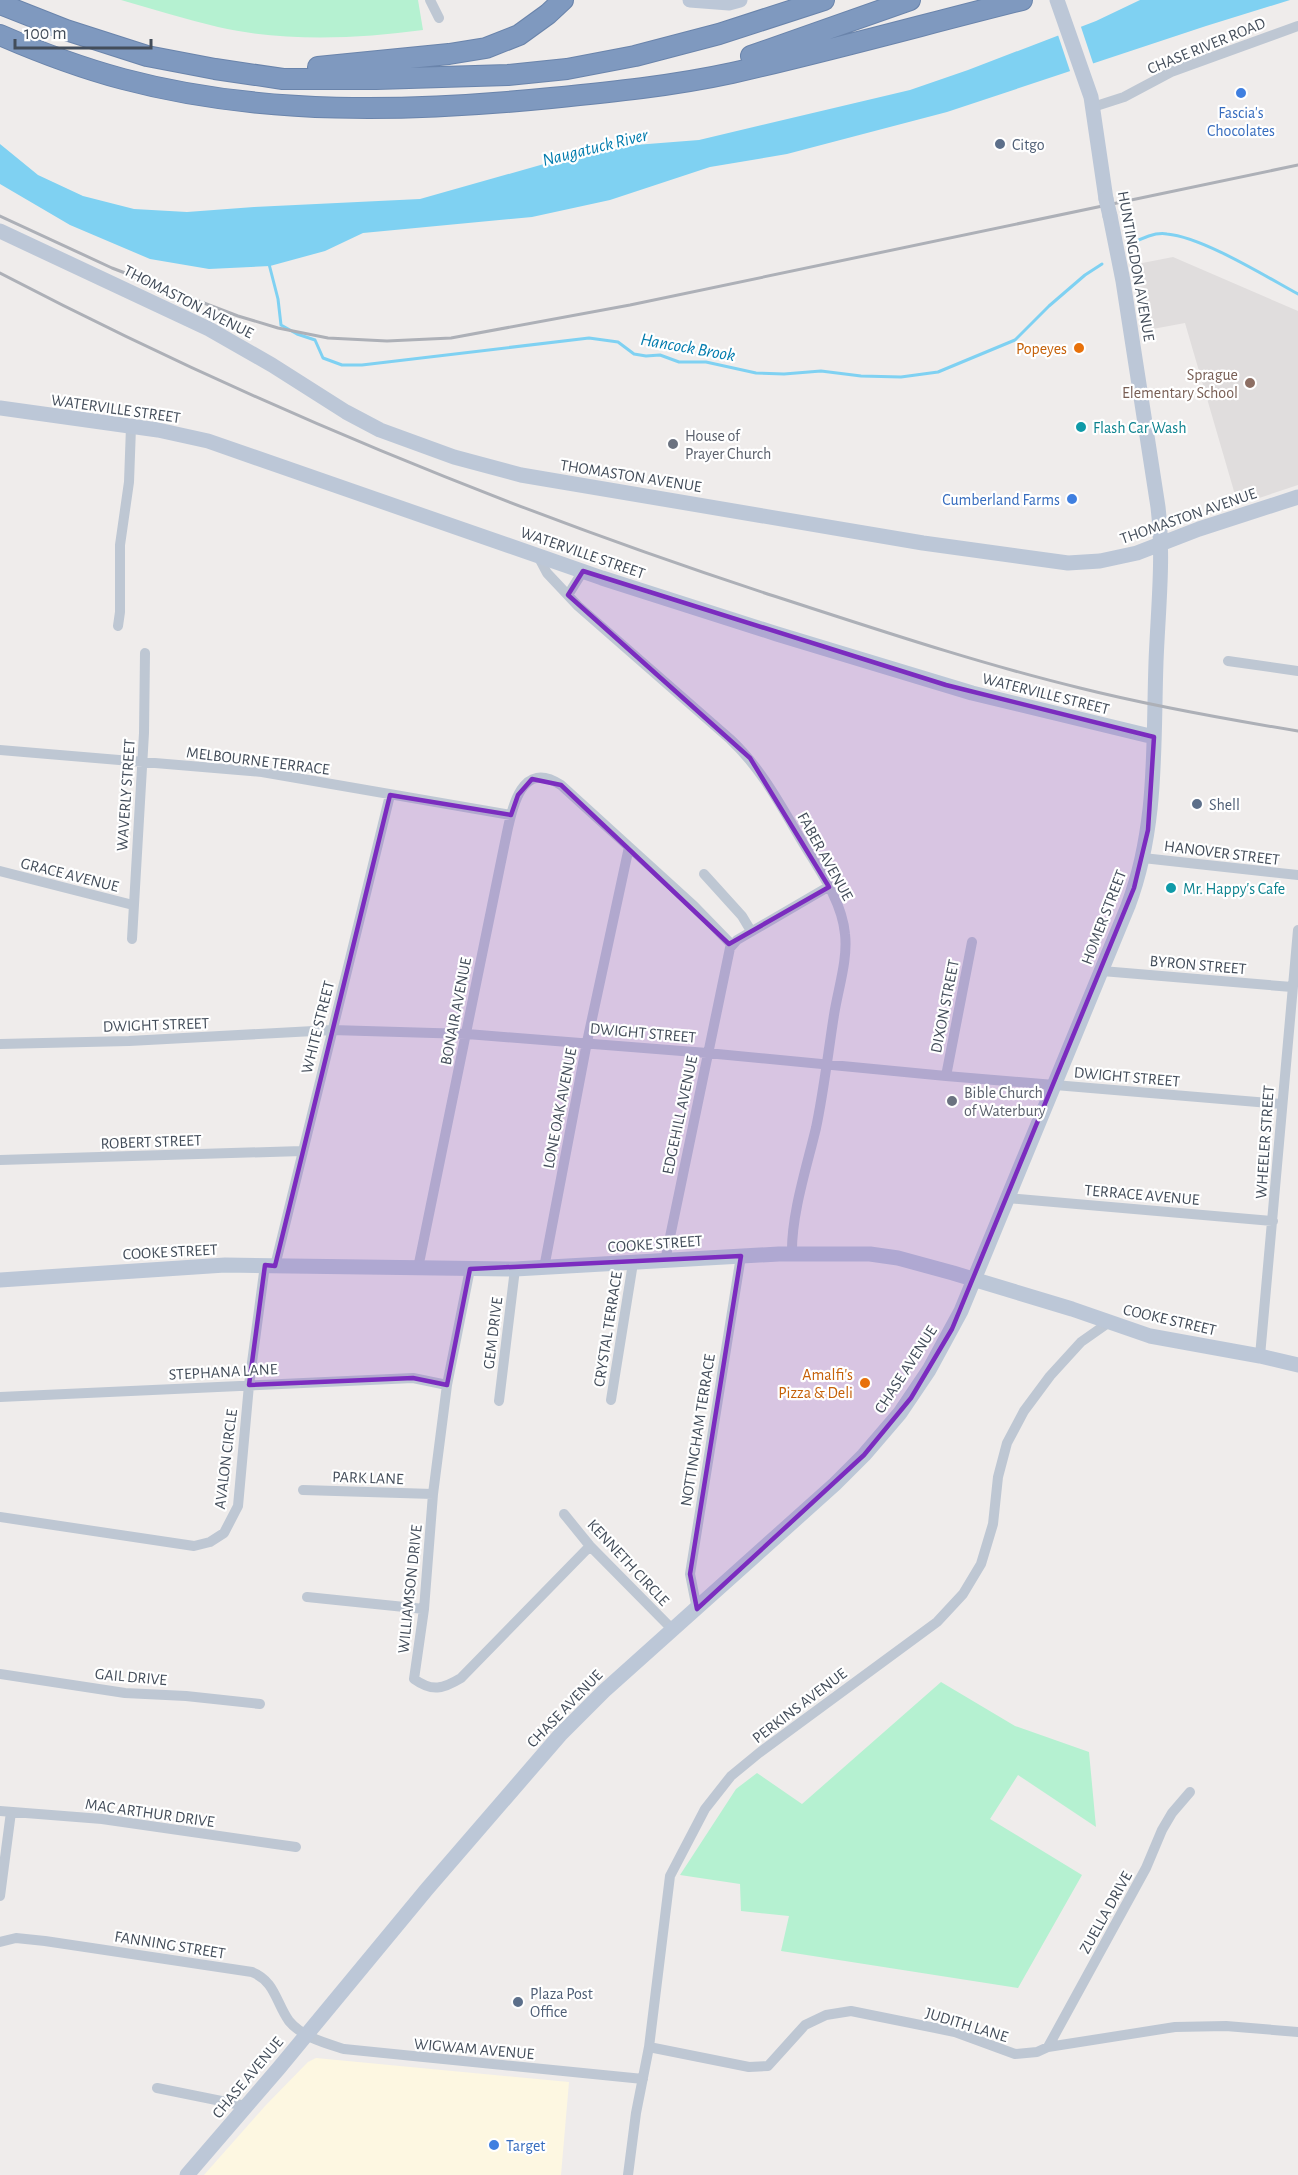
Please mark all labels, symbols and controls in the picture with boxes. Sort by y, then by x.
scale bar [15,12,152,50]
street label: CHASE RIVER ROAD [1145,15,1268,77]
text: 100 m [24,25,67,43]
marker: Fascia's Chocolates [1234,86,1248,100]
place label: Fascia's Chocolates [1207,105,1275,139]
water label: Naugatuck River [541,126,651,170]
marker: Citgo [993,137,1007,151]
place label: Citgo [1012,137,1045,153]
street label: HUNTINGDON AVENUE [1115,190,1157,343]
street label: THOMASTON AVENUE [121,262,256,342]
water label: Hancock Brook [639,331,737,365]
place label: Popeyes [1016,341,1067,358]
marker: Popeyes [1072,341,1086,355]
place label: Sprague Elementary School [1122,367,1238,402]
marker: Sprague Elementary School [1243,376,1257,390]
street label: WATERVILLE STREET [50,392,182,426]
marker: Flash Car Wash [1074,420,1088,434]
place label: Flash Car Wash [1093,420,1187,436]
place label: House of Prayer Church [685,428,771,463]
marker: House of Prayer Church [666,437,680,451]
street label: THOMASTON AVENUE [559,457,703,495]
street label: THOMASTON AVENUE [1118,485,1259,547]
place label: Cumberland Farms [942,492,1060,508]
marker: Cumberland Farms [1065,492,1079,506]
street label: WATERVILLE STREET [518,524,647,582]
street label: WATERVILLE STREET [980,670,1111,718]
street label: WAVERLY STREET [114,738,138,852]
street label: MELBOURNE TERRACE [185,744,331,778]
marker: Shell [1190,797,1204,811]
place label: Shell [1209,797,1240,813]
street label: FABER AVENUE [794,810,856,903]
street label: HANOVER STREET [1163,838,1281,868]
street label: GRACE AVENUE [19,855,121,895]
street label: HOMER STREET [1079,868,1129,967]
marker: Mr. Happy's Cafe [1164,881,1178,895]
place label: Mr. Happy's Cafe [1183,881,1285,898]
street label: BYRON STREET [1149,953,1247,977]
street label: BONAIR AVENUE [438,956,474,1066]
street label: DIXON STREET [928,958,962,1054]
street label: WHITE STREET [299,979,337,1075]
street label: DWIGHT STREET [103,1015,210,1035]
street label: DWIGHT STREET [589,1020,697,1046]
street label: LONE OAK AVENUE [540,1046,580,1170]
street label: EDGEHILL AVENUE [660,1054,700,1176]
street label: DWIGHT STREET [1073,1064,1181,1090]
place label: Bible Church of Waterbury [964,1085,1046,1120]
street label: WHEELER STREET [1253,1085,1277,1199]
marker: Bible Church of Waterbury [945,1094,959,1108]
street label: ROBERT STREET [100,1132,202,1152]
street label: TERRACE AVENUE [1084,1182,1200,1208]
street label: COOKE STREET [607,1233,703,1255]
street label: COOKE STREET [122,1242,218,1262]
street label: CRYSTAL TERRACE [591,1270,625,1388]
street label: GEM DRIVE [481,1296,505,1370]
street label: COOKE STREET [1122,1301,1218,1338]
street label: CHASE AVENUE [872,1323,940,1416]
street label: NOTTINGHAM TERRACE [678,1352,718,1508]
street label: STEPHANA LANE [168,1361,278,1383]
place label: Amalfi's Pizza & Deli [778,1367,853,1401]
marker: Amalfi's Pizza & Deli [858,1376,872,1390]
street label: AVALON CIRCLE [212,1408,240,1510]
street label: PARK LANE [332,1469,404,1487]
street label: KENNETH CIRCLE [584,1516,672,1609]
street label: WILLIAMSON DRIVE [395,1524,425,1654]
street label: PERKINS AVENUE [750,1665,850,1746]
street label: GAIL DRIVE [94,1666,168,1688]
street label: CHASE AVENUE [524,1667,606,1750]
street label: MAC ARTHUR DRIVE [84,1796,216,1830]
street label: ZUELLA DRIVE [1077,1868,1135,1956]
street label: FANNING STREET [113,1928,227,1962]
place label: Plaza Post Office [530,1986,593,2020]
marker: Plaza Post Office [511,1995,525,2009]
street label: JUDITH LANE [924,2005,1010,2045]
street label: CHASE AVENUE [209,2034,286,2121]
street label: WIGWAM AVENUE [413,2036,535,2062]
marker: Target [487,2138,501,2152]
place label: Target [506,2138,545,2154]

